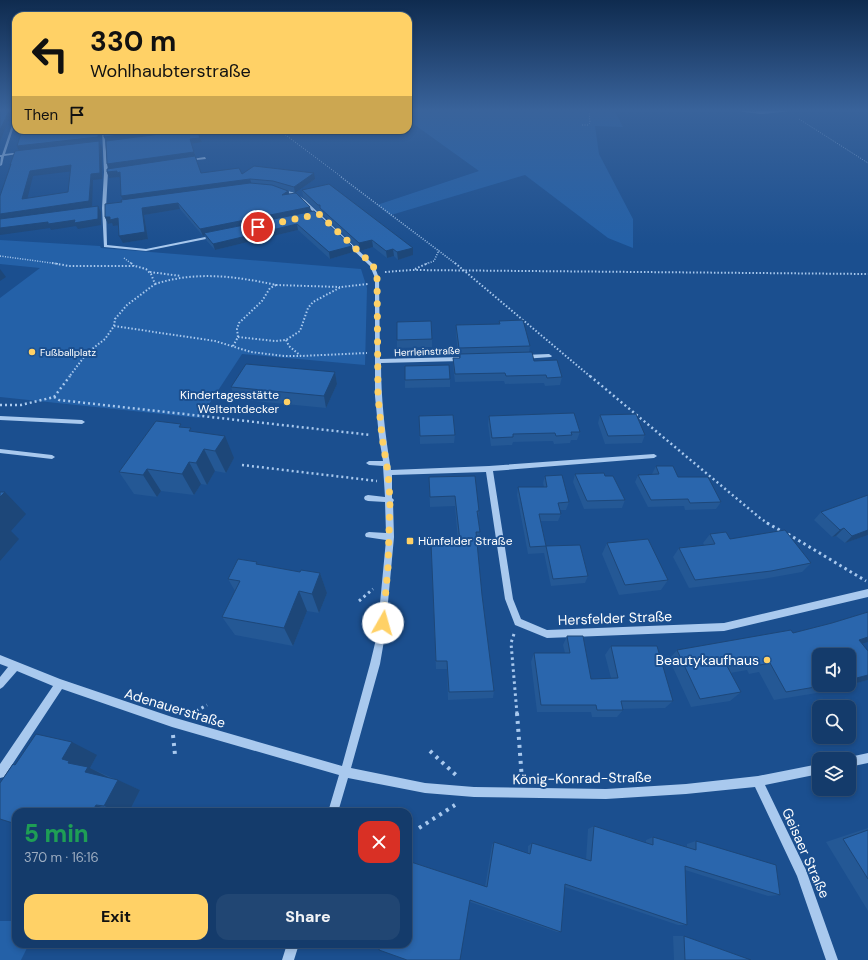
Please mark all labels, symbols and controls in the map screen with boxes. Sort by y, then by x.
text: 330 m [90,23,176,60]
icon: left [24,28,76,80]
text: Wohlhaubterstraße [90,59,251,83]
icon: arrive [66,104,88,126]
text: Then [24,105,58,125]
pin [241,210,275,244]
icon: arrive [247,216,269,238]
street label: Herrleinstraße [394,344,461,359]
place label: Fußballplatz [40,346,97,359]
marker: Fußballplatz [27,347,37,357]
place label: Kindertagesstätte Weltentdecker [180,387,280,417]
marker: Kindertagesstätte Weltentdecker [282,397,292,407]
place label: Hünfelder Straße [418,533,513,549]
marker: Hünfelder Straße [405,536,415,546]
position arrow [362,602,404,644]
street label: Hersfelder Straße [558,607,672,629]
map controls [812,648,856,796]
button: sound [812,648,856,692]
place label: Beautykaufhaus [656,651,759,669]
marker: Beautykaufhaus [762,655,772,665]
street label: Adenauerstraße [122,684,228,732]
button: search [812,700,856,744]
button: layers [812,752,856,796]
street label: König-Konrad-Straße [512,768,652,788]
street label: Geisaer Straße [778,805,834,901]
text: 5 min [24,818,89,849]
button: close [358,821,400,863]
text: 370 m · 16:16 [24,849,99,866]
button: Exit [24,894,208,940]
button: Share [216,894,400,940]

